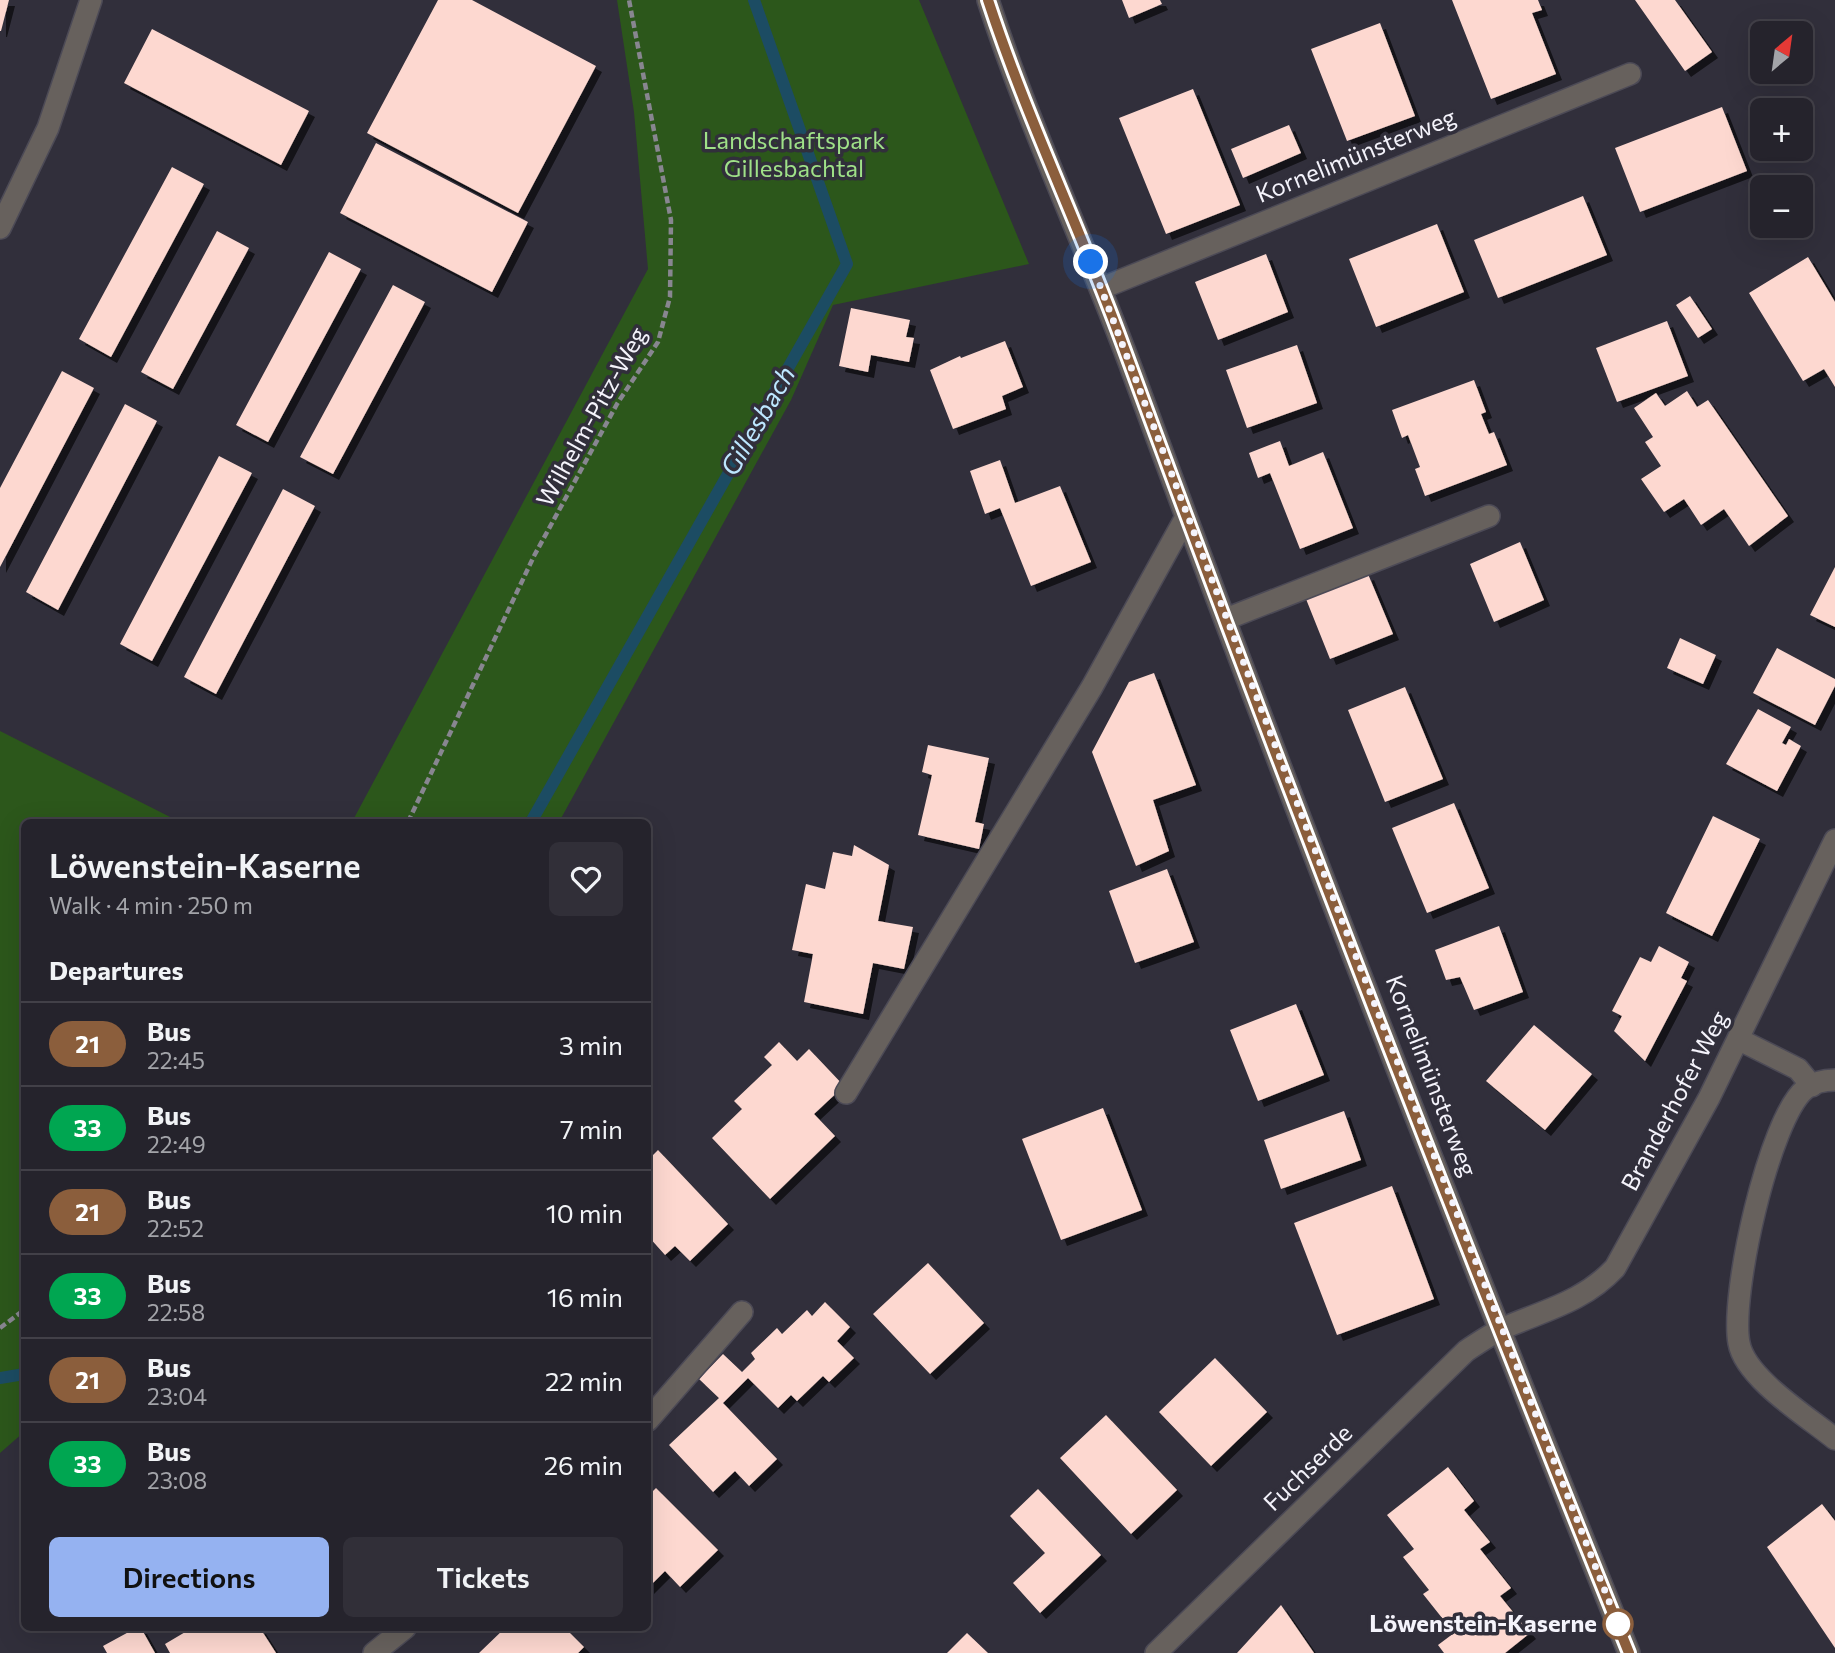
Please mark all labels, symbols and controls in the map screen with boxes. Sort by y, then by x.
north arrow [1750,21,1813,84]
map controls [1750,21,1813,238]
button: + [1750,98,1813,161]
street label: Kornelimünsterweg [1251,101,1460,208]
park label: Landschaftspark Gillesbachtal [703,125,885,182]
button: − [1750,175,1813,238]
your location [1073,244,1108,279]
street label: Wilhelm-Pitz-Weg [529,321,652,511]
water label: Gillesbach [713,360,800,481]
button: heart [549,842,623,916]
text: Löwenstein-Kaserne [49,844,361,885]
text: Walk · 4 min · 250 m [49,891,253,919]
text: Departures [49,954,184,985]
street label: Kornelimünsterweg [1381,971,1484,1180]
street label: Branderhofer Weg [1614,1005,1733,1195]
text: Bus [147,1015,191,1046]
text: 21 [75,1029,100,1058]
text: 3 min [559,1029,623,1060]
text: 22:45 [147,1046,205,1074]
text: Bus [147,1099,191,1130]
text: 33 [74,1113,101,1142]
text: 7 min [560,1113,623,1144]
text: 22:49 [147,1130,206,1158]
text: Bus [147,1183,191,1214]
text: 21 [75,1197,100,1226]
text: 10 min [546,1197,623,1228]
text: 22:52 [147,1214,204,1242]
text: Bus [147,1267,191,1298]
text: 33 [74,1281,101,1310]
text: 16 min [547,1281,623,1312]
text: 22:58 [147,1298,205,1326]
text: Bus [147,1351,191,1382]
text: 21 [75,1365,100,1394]
text: 22 min [545,1365,623,1396]
text: 23:04 [147,1382,207,1410]
street label: Fuchserde [1257,1418,1357,1516]
text: Bus [147,1435,191,1466]
text: 33 [74,1449,101,1478]
text: 26 min [544,1449,623,1480]
text: 23:08 [147,1466,207,1494]
button: Directions [49,1537,329,1617]
button: Tickets [343,1537,623,1617]
place label: Löwenstein-Kaserne [1369,1608,1597,1637]
marker: Löwenstein-Kaserne [1603,1609,1633,1639]

